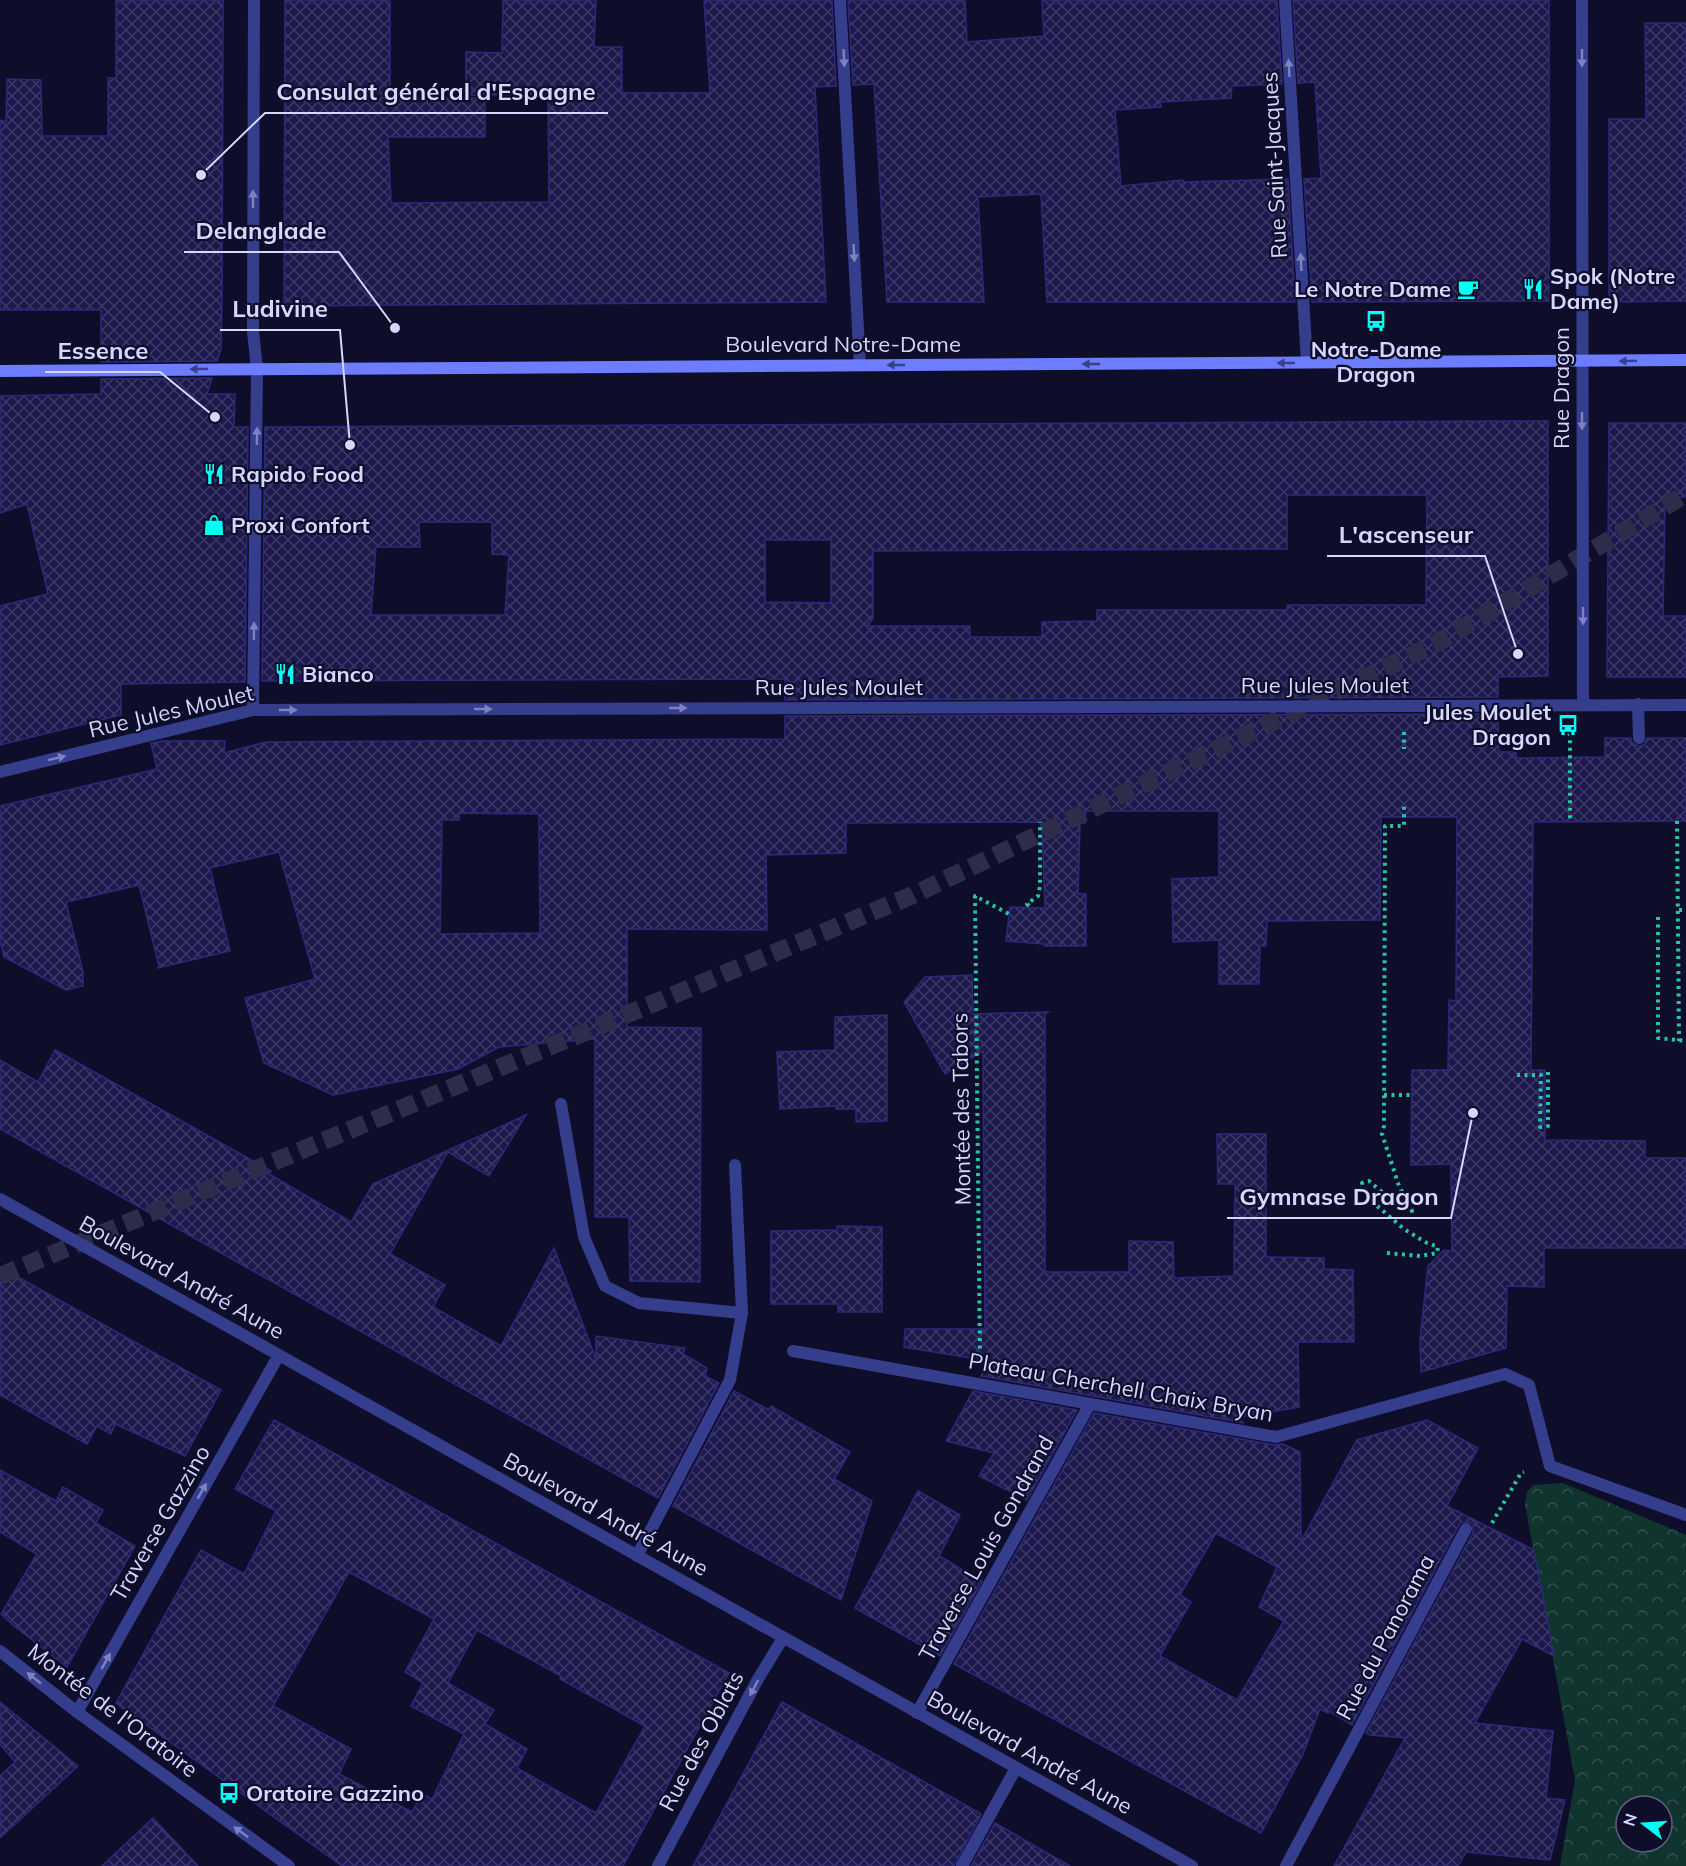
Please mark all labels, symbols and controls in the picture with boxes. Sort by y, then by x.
one-way arrow [839,49,848,68]
one-way arrow [1577,49,1587,68]
one-way arrow [1284,58,1294,77]
callout: Consulat général d'Espagne [265,71,608,113]
street label: Rue Saint-Jacques [1255,71,1293,259]
text: Consulat général d'Espagne [276,76,596,106]
one-way arrow [248,190,258,209]
callout: Delanglade [184,210,339,252]
text: Delanglade [195,215,327,245]
one-way arrow [850,244,859,263]
one-way arrow [1296,253,1305,272]
place label: Spok (Notre Dame) [1550,262,1675,315]
place label: Le Notre Dame [1294,275,1451,303]
cafe icon: Le Notre Dame [1456,277,1480,301]
restaurant icon: Spok (Notre Dame) [1521,277,1545,301]
callout: Ludivine [220,288,340,330]
text: Ludivine [232,293,328,323]
bus stop icon: Notre-Dame Dragon [1364,309,1388,333]
street label: Rue Dragon [1547,327,1575,449]
callout: Essence [45,330,160,372]
street label: Boulevard Notre-Dame [725,330,961,358]
text: Essence [58,335,148,365]
place label: Notre-Dame Dragon [1311,335,1441,388]
one-way arrow [1618,356,1637,366]
one-way arrow [1276,358,1295,368]
one-way arrow [1081,359,1100,369]
one-way arrow [886,360,905,370]
one-way arrow [189,364,208,374]
one-way arrow [1577,412,1587,431]
one-way arrow [252,426,261,445]
place label: Rapido Food [231,460,364,488]
restaurant icon: Rapido Food [202,462,226,486]
place label: Proxi Confort [231,511,370,539]
shop icon: Proxi Confort [202,513,226,537]
callout: L'ascenseur [1327,514,1485,556]
text: L'ascenseur [1339,519,1474,549]
one-way arrow [1578,607,1588,626]
one-way arrow [249,621,259,640]
place label: Bianco [302,660,374,688]
restaurant icon: Bianco [273,662,297,686]
street label: Rue Jules Moulet [1241,671,1410,699]
street label: Rue Jules Moulet [755,673,924,701]
street label: Rue Jules Moulet [86,678,257,744]
place label: Jules Moulet Dragon [1424,698,1551,751]
one-way arrow [669,703,688,713]
one-way arrow [474,704,493,714]
one-way arrow [279,705,298,715]
bus stop icon: Jules Moulet Dragon [1556,713,1580,737]
one-way arrow [48,753,66,763]
street label: Montée des Tabors [945,1012,977,1206]
callout: Gymnase Dragon [1227,1176,1451,1218]
text: Gymnase Dragon [1239,1181,1439,1211]
street label: Boulevard André Aune [75,1209,289,1345]
street label: Plateau Cherchell Chaix Bryan [967,1346,1275,1428]
street label: Traverse Louis Gondrand [912,1430,1060,1666]
street label: Traverse Gazzino [104,1440,216,1606]
street label: Boulevard André Aune [499,1446,713,1582]
one-way arrow [197,1482,207,1499]
street label: Rue du Panorama [1330,1549,1440,1725]
street label: Montée de l'Oratoire [22,1637,204,1783]
one-way arrow [100,1653,111,1669]
street label: Rue des Oblats [652,1666,750,1816]
one-way arrow [26,1671,42,1684]
one-way arrow [749,1680,759,1697]
street label: Boulevard André Aune [923,1684,1137,1820]
place label: Oratoire Gazzino [246,1779,424,1807]
bus stop icon: Oratoire Gazzino [217,1781,241,1805]
north arrow [1614,1794,1674,1854]
text: N [1618,1811,1641,1828]
one-way arrow [234,1826,249,1838]

